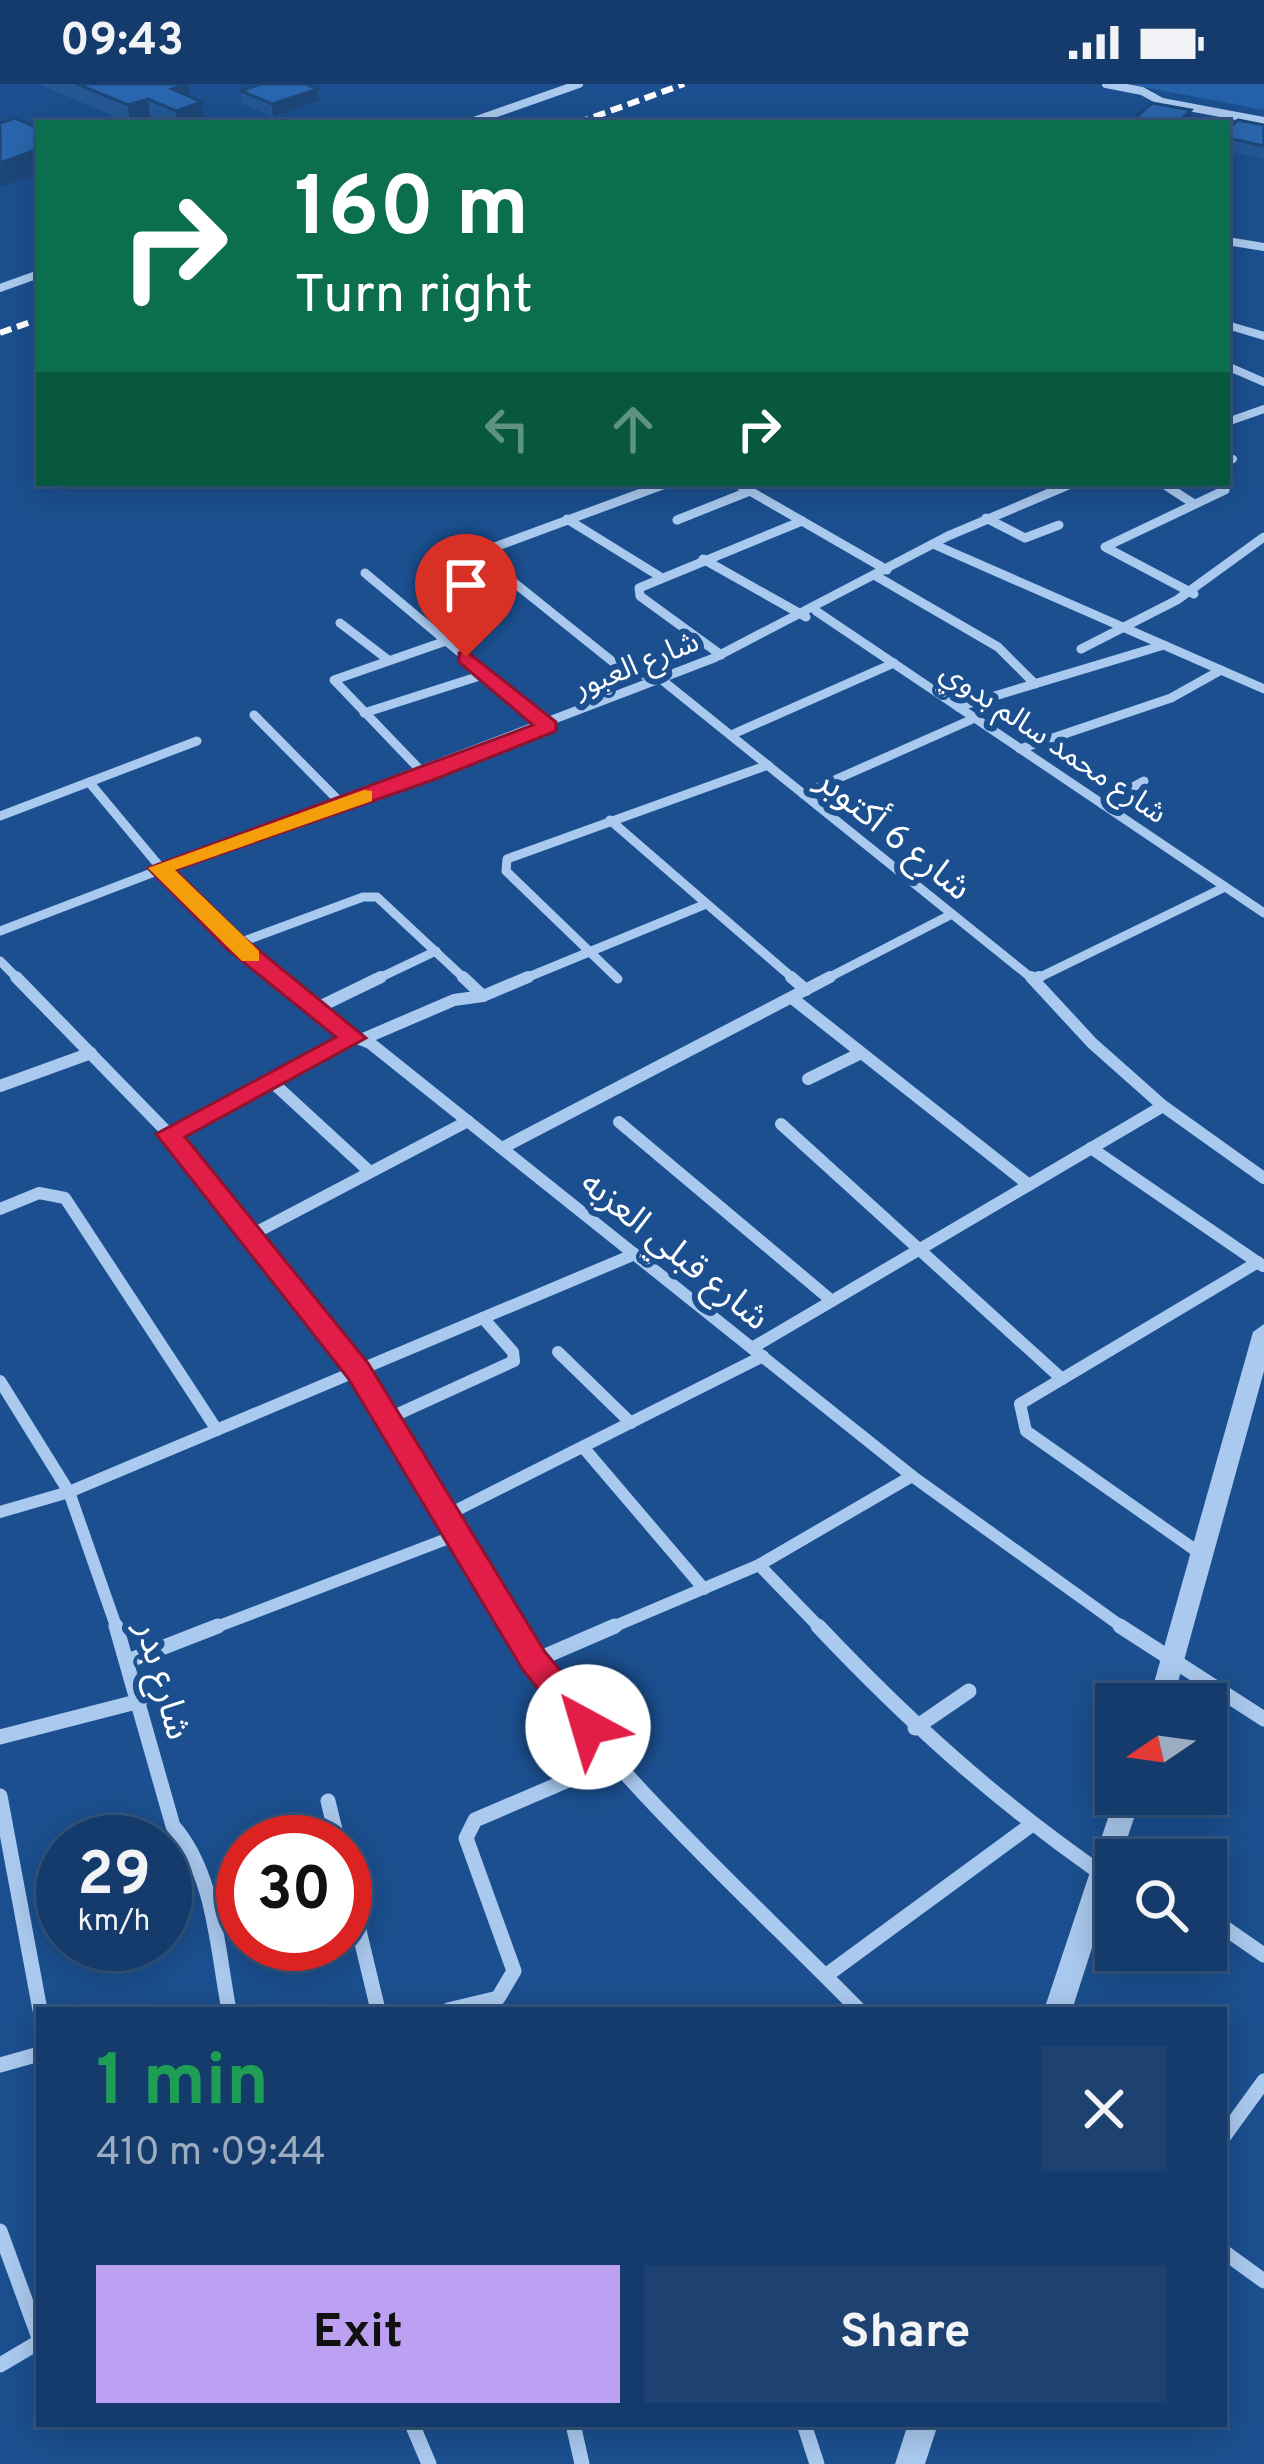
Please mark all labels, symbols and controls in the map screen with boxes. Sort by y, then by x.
text: 09:43 [60,14,184,71]
text: 160 m [294,159,529,265]
icon: right [96,168,252,324]
text: Turn right [294,263,533,332]
icon: left [474,396,540,462]
icon: ahead [600,396,666,462]
icon: right [726,396,792,462]
pin [415,534,517,657]
icon: arrive [433,552,499,618]
street label: شارع العبور [568,625,705,709]
street label: شارع محمد سالم بدوي [931,655,1173,835]
street label: شارع 6 أكتوبر [805,758,980,913]
street label: شارع قبلي العزبه [569,1162,777,1343]
street label: شارع بدر [122,1616,200,1745]
position arrow [525,1664,651,1790]
north arrow [1095,1683,1227,1815]
map controls [1095,1683,1227,1971]
speed limit sign: 30 [216,1815,372,1971]
button: search [1095,1839,1227,1971]
text: 29 [77,1840,151,1916]
text: km/h [78,1904,150,1941]
text: 1 min [96,2039,269,2131]
button: close [1041,2046,1167,2172]
text: 410 m · 09:44 [96,2130,326,2179]
button: Exit [96,2265,620,2403]
button: Share [644,2265,1167,2403]

